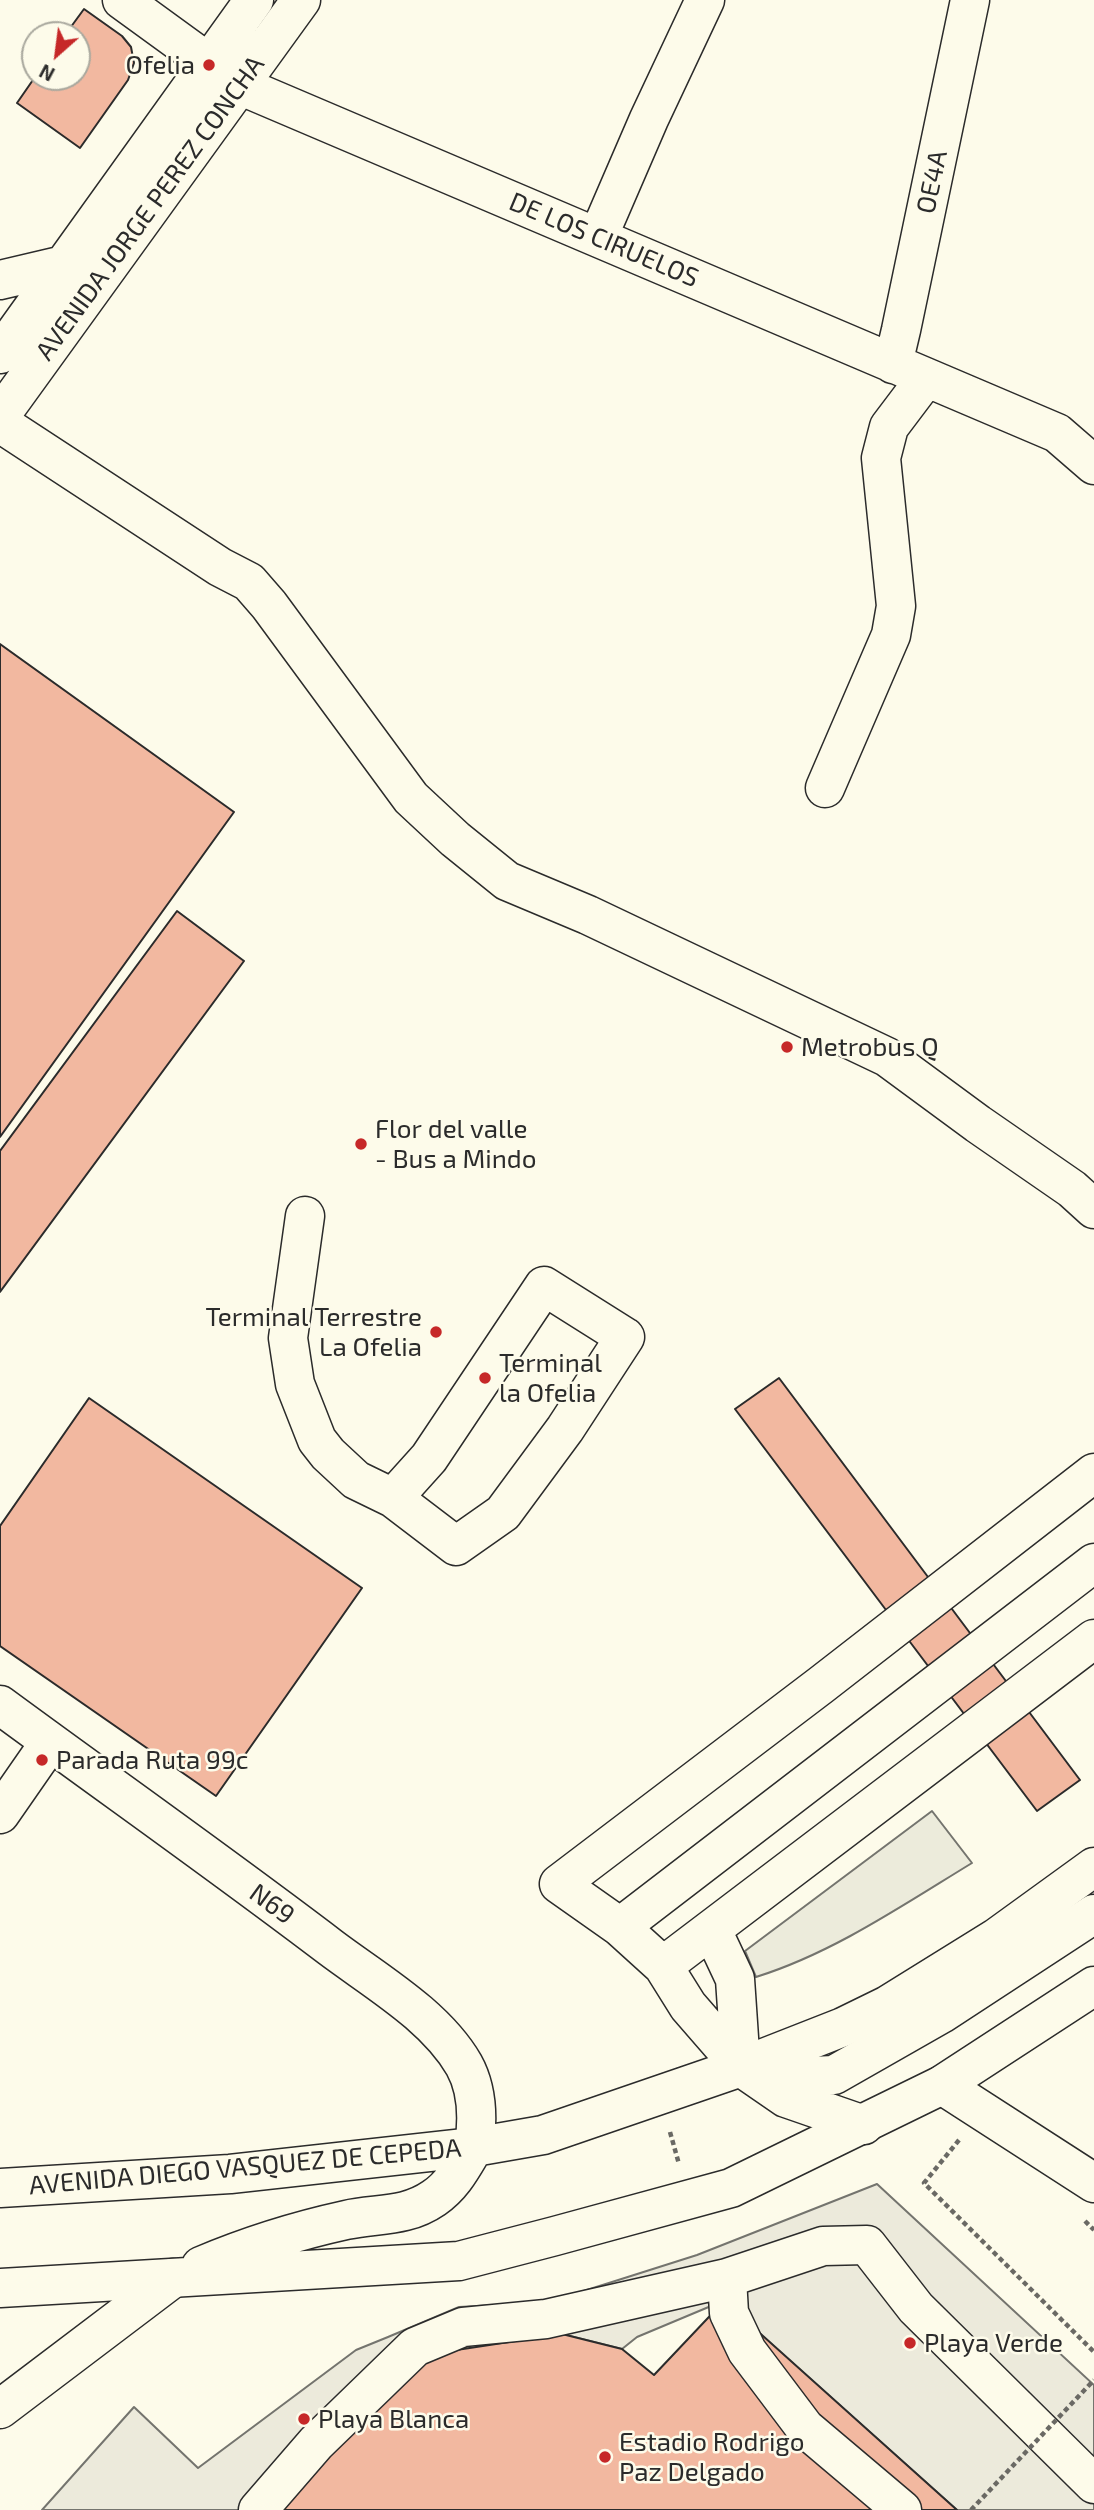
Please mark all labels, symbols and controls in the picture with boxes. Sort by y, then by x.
north arrow [21,21,91,91]
place label: Ofelia [126,49,195,81]
street label: AVENIDA JORGE PEREZ CONCHA [29,50,271,366]
marker: Ofelia [201,57,217,73]
street label: OE4A [910,147,954,217]
street label: DE LOS CIRUELOS [505,186,703,294]
place label: Metrobus Q [801,1031,939,1063]
marker: Metrobus Q [779,1039,795,1055]
place label: Flor del valle - Bus a Mindo [375,1113,537,1174]
marker: Flor del valle - Bus a Mindo [353,1136,369,1152]
place label: Terminal Terrestre La Ofelia [205,1301,422,1362]
marker: Terminal Terrestre La Ofelia [428,1324,444,1340]
place label: Terminal la Ofelia [499,1347,602,1408]
marker: Terminal la Ofelia [477,1370,493,1386]
place label: Parada Ruta 99c [56,1744,249,1776]
marker: Parada Ruta 99c [34,1752,50,1768]
street label: N69 [243,1877,301,1931]
street label: AVENIDA DIEGO VASQUEZ DE CEPEDA [28,2133,462,2201]
place label: Playa Verde [924,2327,1063,2359]
marker: Playa Verde [902,2335,918,2351]
place label: Playa Blanca [318,2403,469,2435]
marker: Playa Blanca [296,2411,312,2427]
place label: Estadio Rodrigo Paz Delgado [619,2426,805,2488]
marker: Estadio Rodrigo Paz Delgado [597,2449,613,2465]

